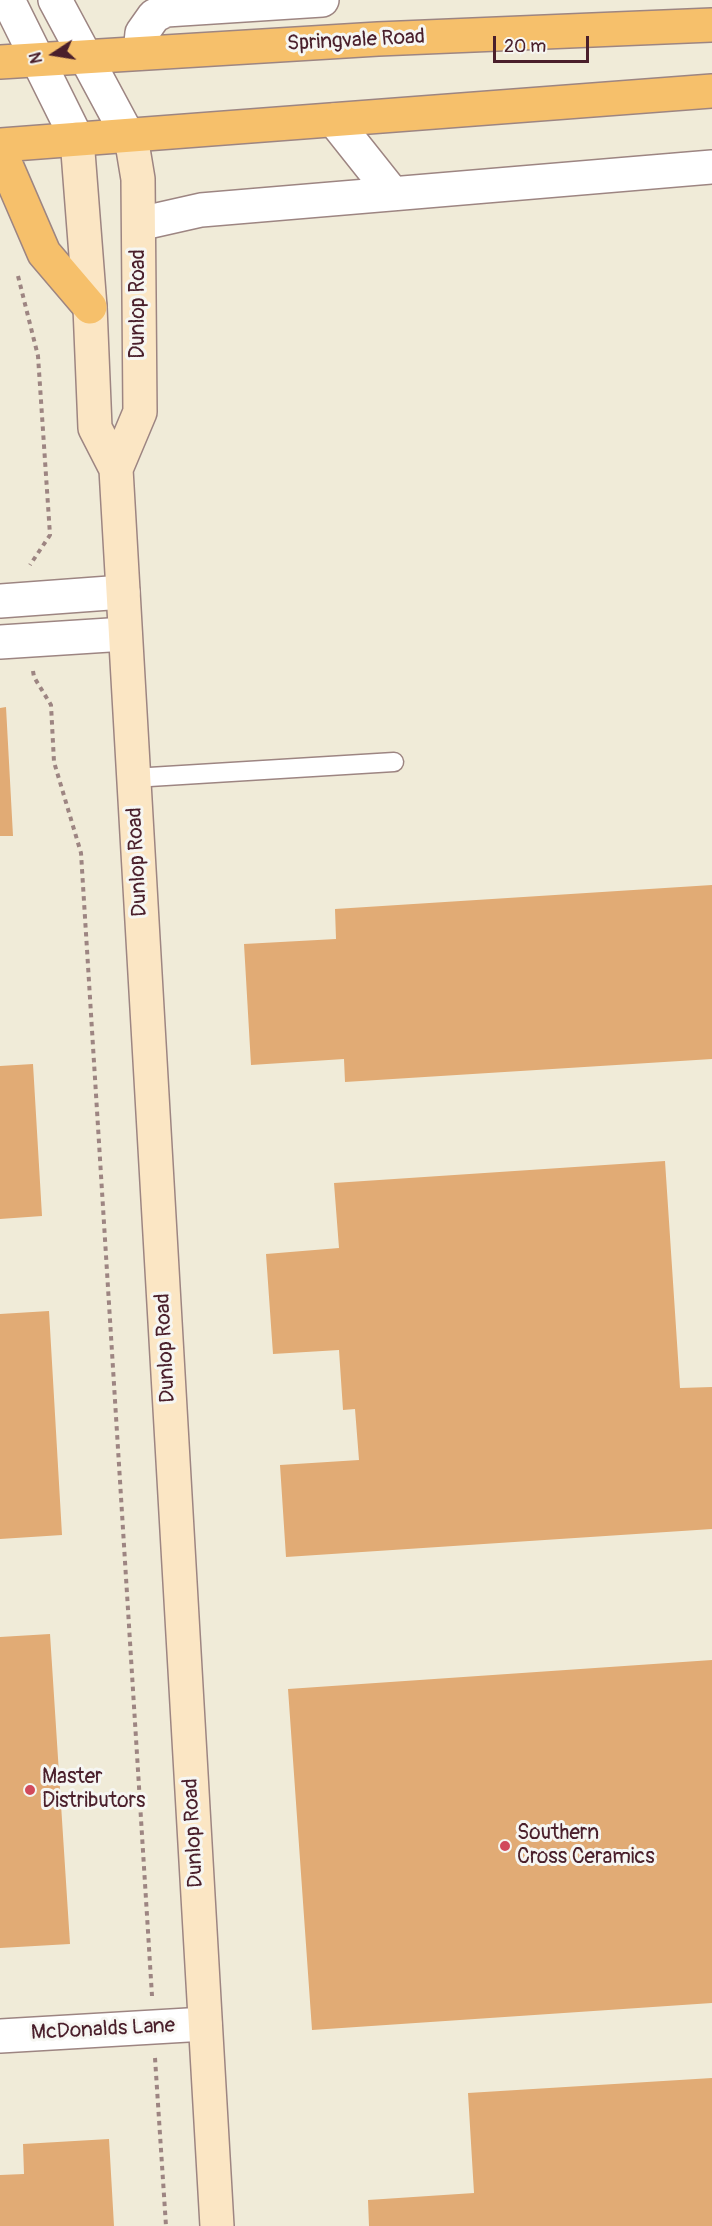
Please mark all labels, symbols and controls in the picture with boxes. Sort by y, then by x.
north arrow [24,24,84,84]
scale bar [496,24,592,62]
street label: Springvale Road [286,25,426,57]
text: 20 m [504,35,546,58]
text: N [25,50,47,65]
street label: Dunlop Road [126,249,152,359]
street label: Dunlop Road [123,807,153,917]
street label: Dunlop Road [151,1293,181,1403]
place label: Master Distributors [42,1765,145,1815]
street label: Dunlop Road [179,1778,209,1888]
marker: Master Distributors [23,1783,37,1797]
place label: Southern Cross Ceramics [517,1821,655,1871]
marker: Southern Cross Ceramics [498,1839,512,1853]
street label: McDonalds Lane [30,2014,176,2046]

